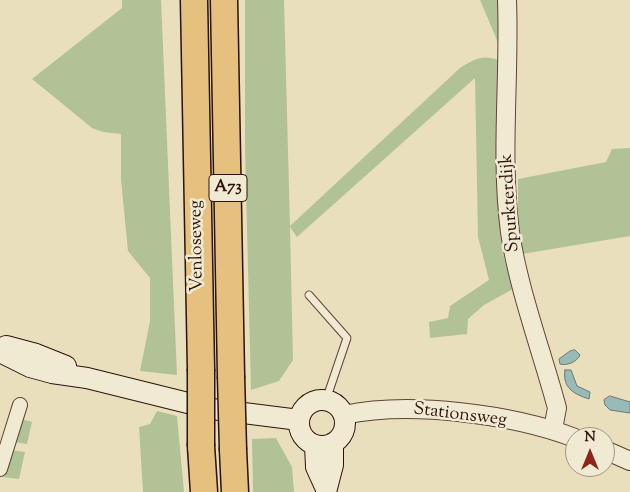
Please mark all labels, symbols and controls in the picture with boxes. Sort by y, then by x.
street label: Spurkterdijk [497,153,525,253]
road number: A73 [209,174,247,202]
street label: Venloseweg [186,200,210,292]
street label: Stationsweg [412,400,508,432]
north arrow [565,427,615,477]
text: N [584,428,596,448]

